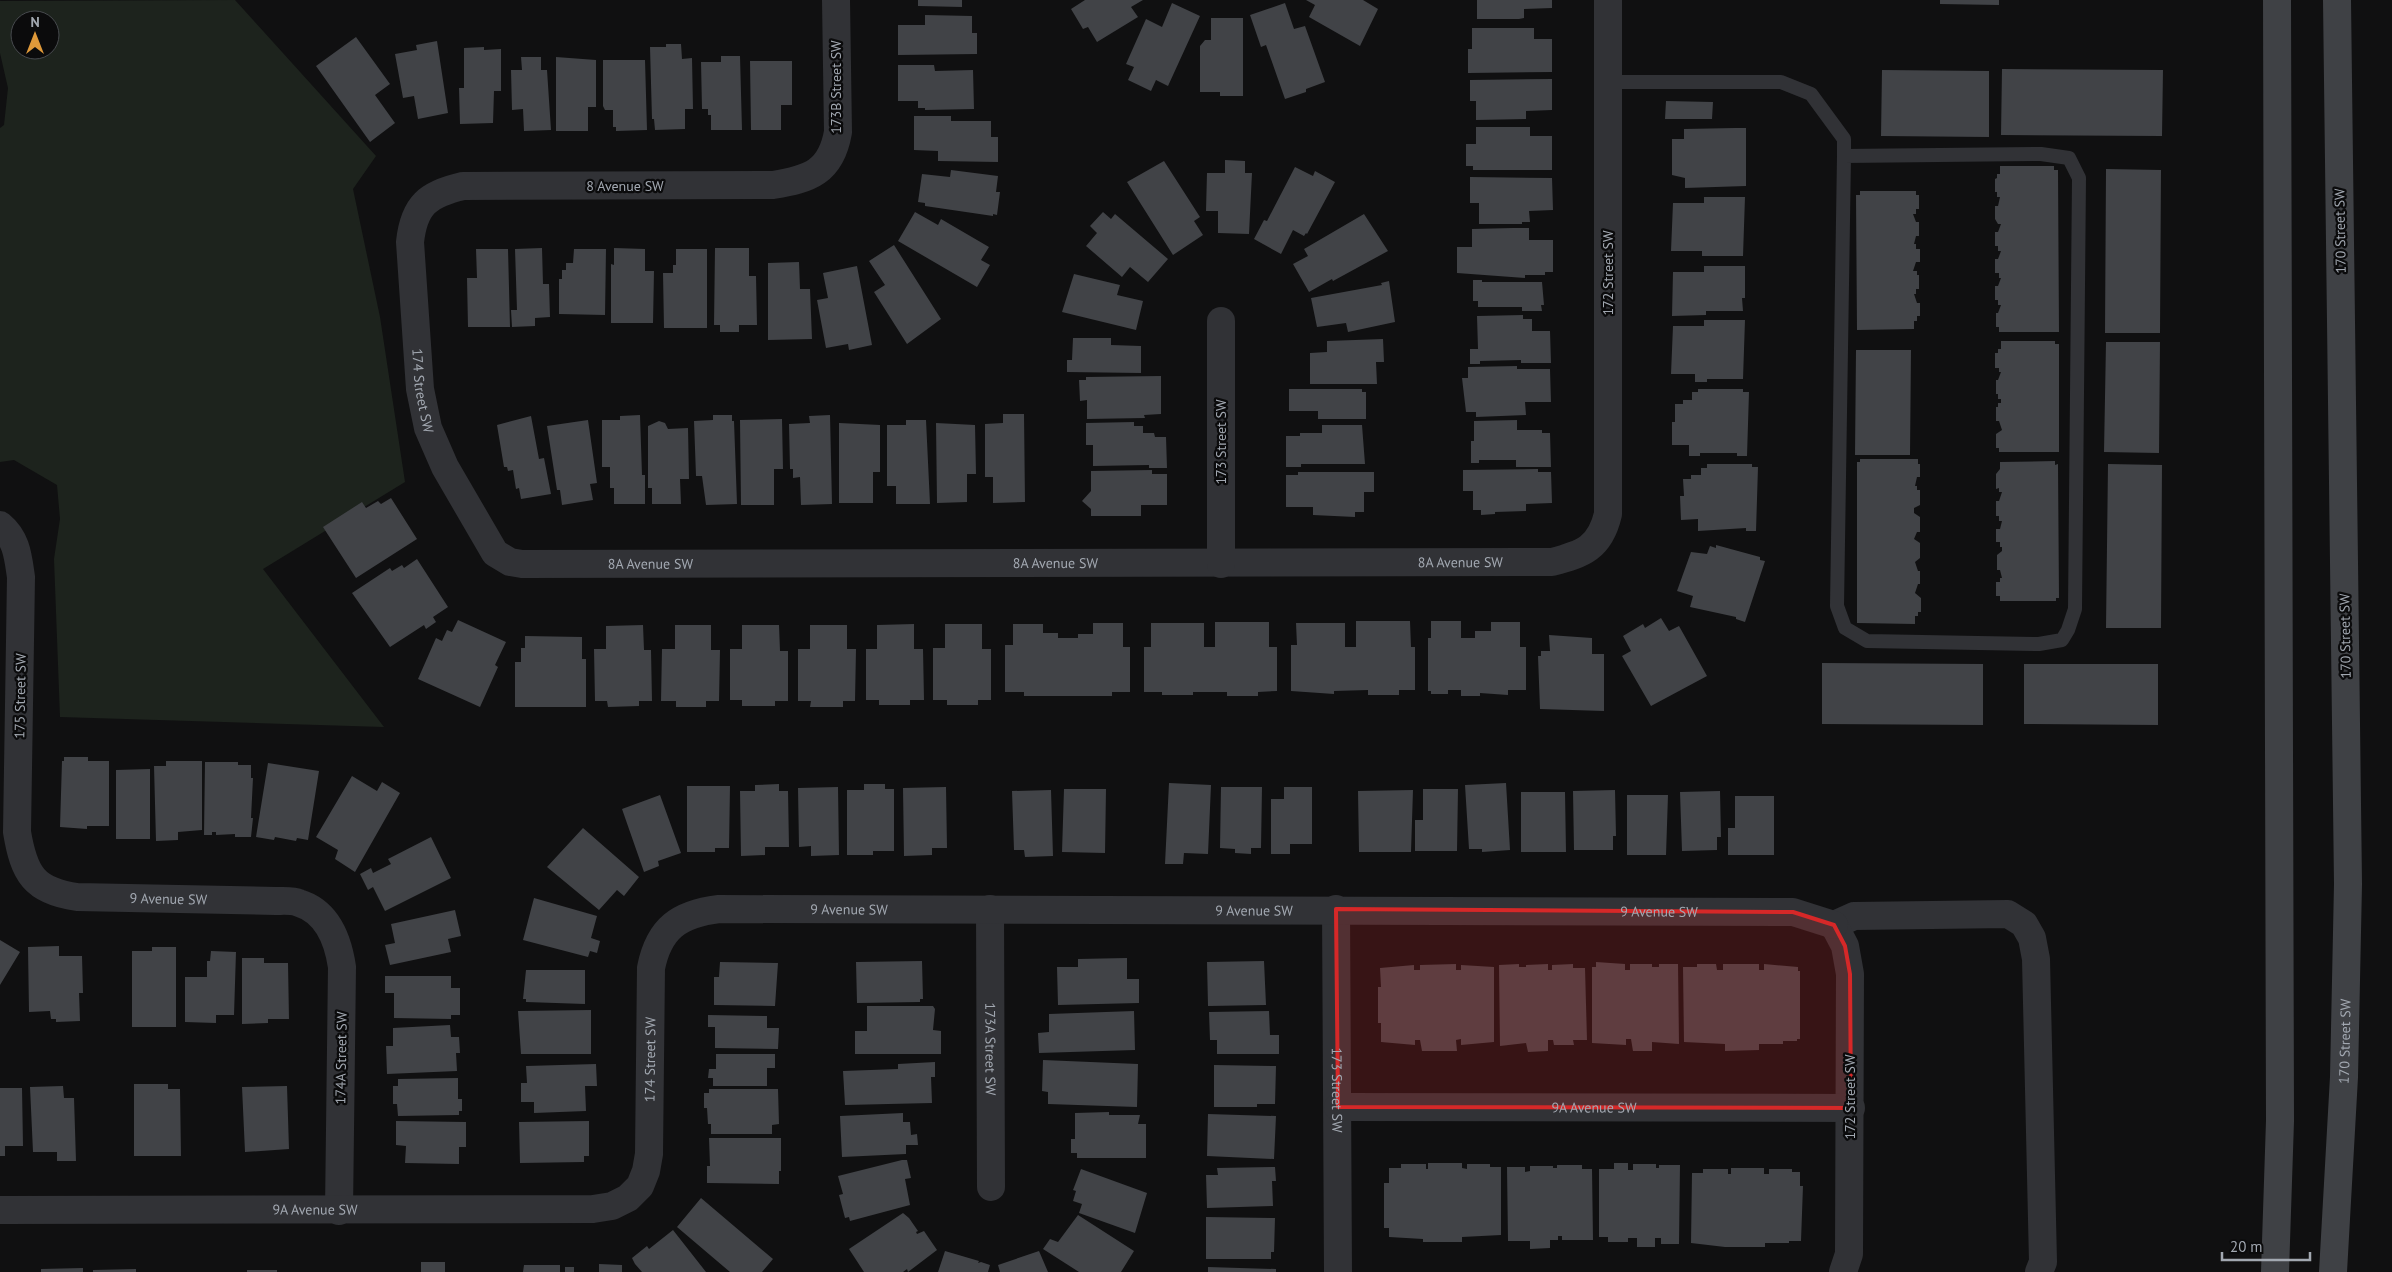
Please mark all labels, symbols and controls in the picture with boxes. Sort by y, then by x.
north arrow [10,10,60,60]
text: N [30,13,40,31]
street label: 173B Street SW [827,40,845,134]
street label: 8 Avenue SW [586,177,664,195]
street label: 170 Street SW [2330,188,2350,274]
street label: 172 Street SW [1599,230,1617,316]
street label: 174 Street SW [408,348,438,435]
street label: 173 Street SW [1212,399,1230,485]
street label: 8A Avenue SW [1418,553,1503,571]
street label: 8A Avenue SW [1013,554,1098,572]
street label: 8A Avenue SW [608,555,693,573]
street label: 170 Street SW [2335,593,2355,679]
street label: 175 Street SW [10,653,30,739]
street label: 9 Avenue SW [129,889,208,909]
street label: 9 Avenue SW [810,900,888,918]
street label: 9 Avenue SW [1215,901,1293,920]
street label: 9 Avenue SW [1620,903,1698,921]
street label: 170 Street SW [2335,998,2355,1084]
street label: 173A Street SW [981,1003,1000,1096]
street label: 174A Street SW [331,1011,351,1105]
street label: 174 Street SW [641,1016,659,1102]
street label: 173 Street SW [1328,1047,1346,1133]
street label: 172 Street SW [1841,1054,1859,1140]
street label: 9A Avenue SW [1551,1098,1637,1117]
street label: 9A Avenue SW [272,1200,358,1219]
scale bar [2222,1230,2310,1262]
text: 20 m [2230,1237,2263,1256]

